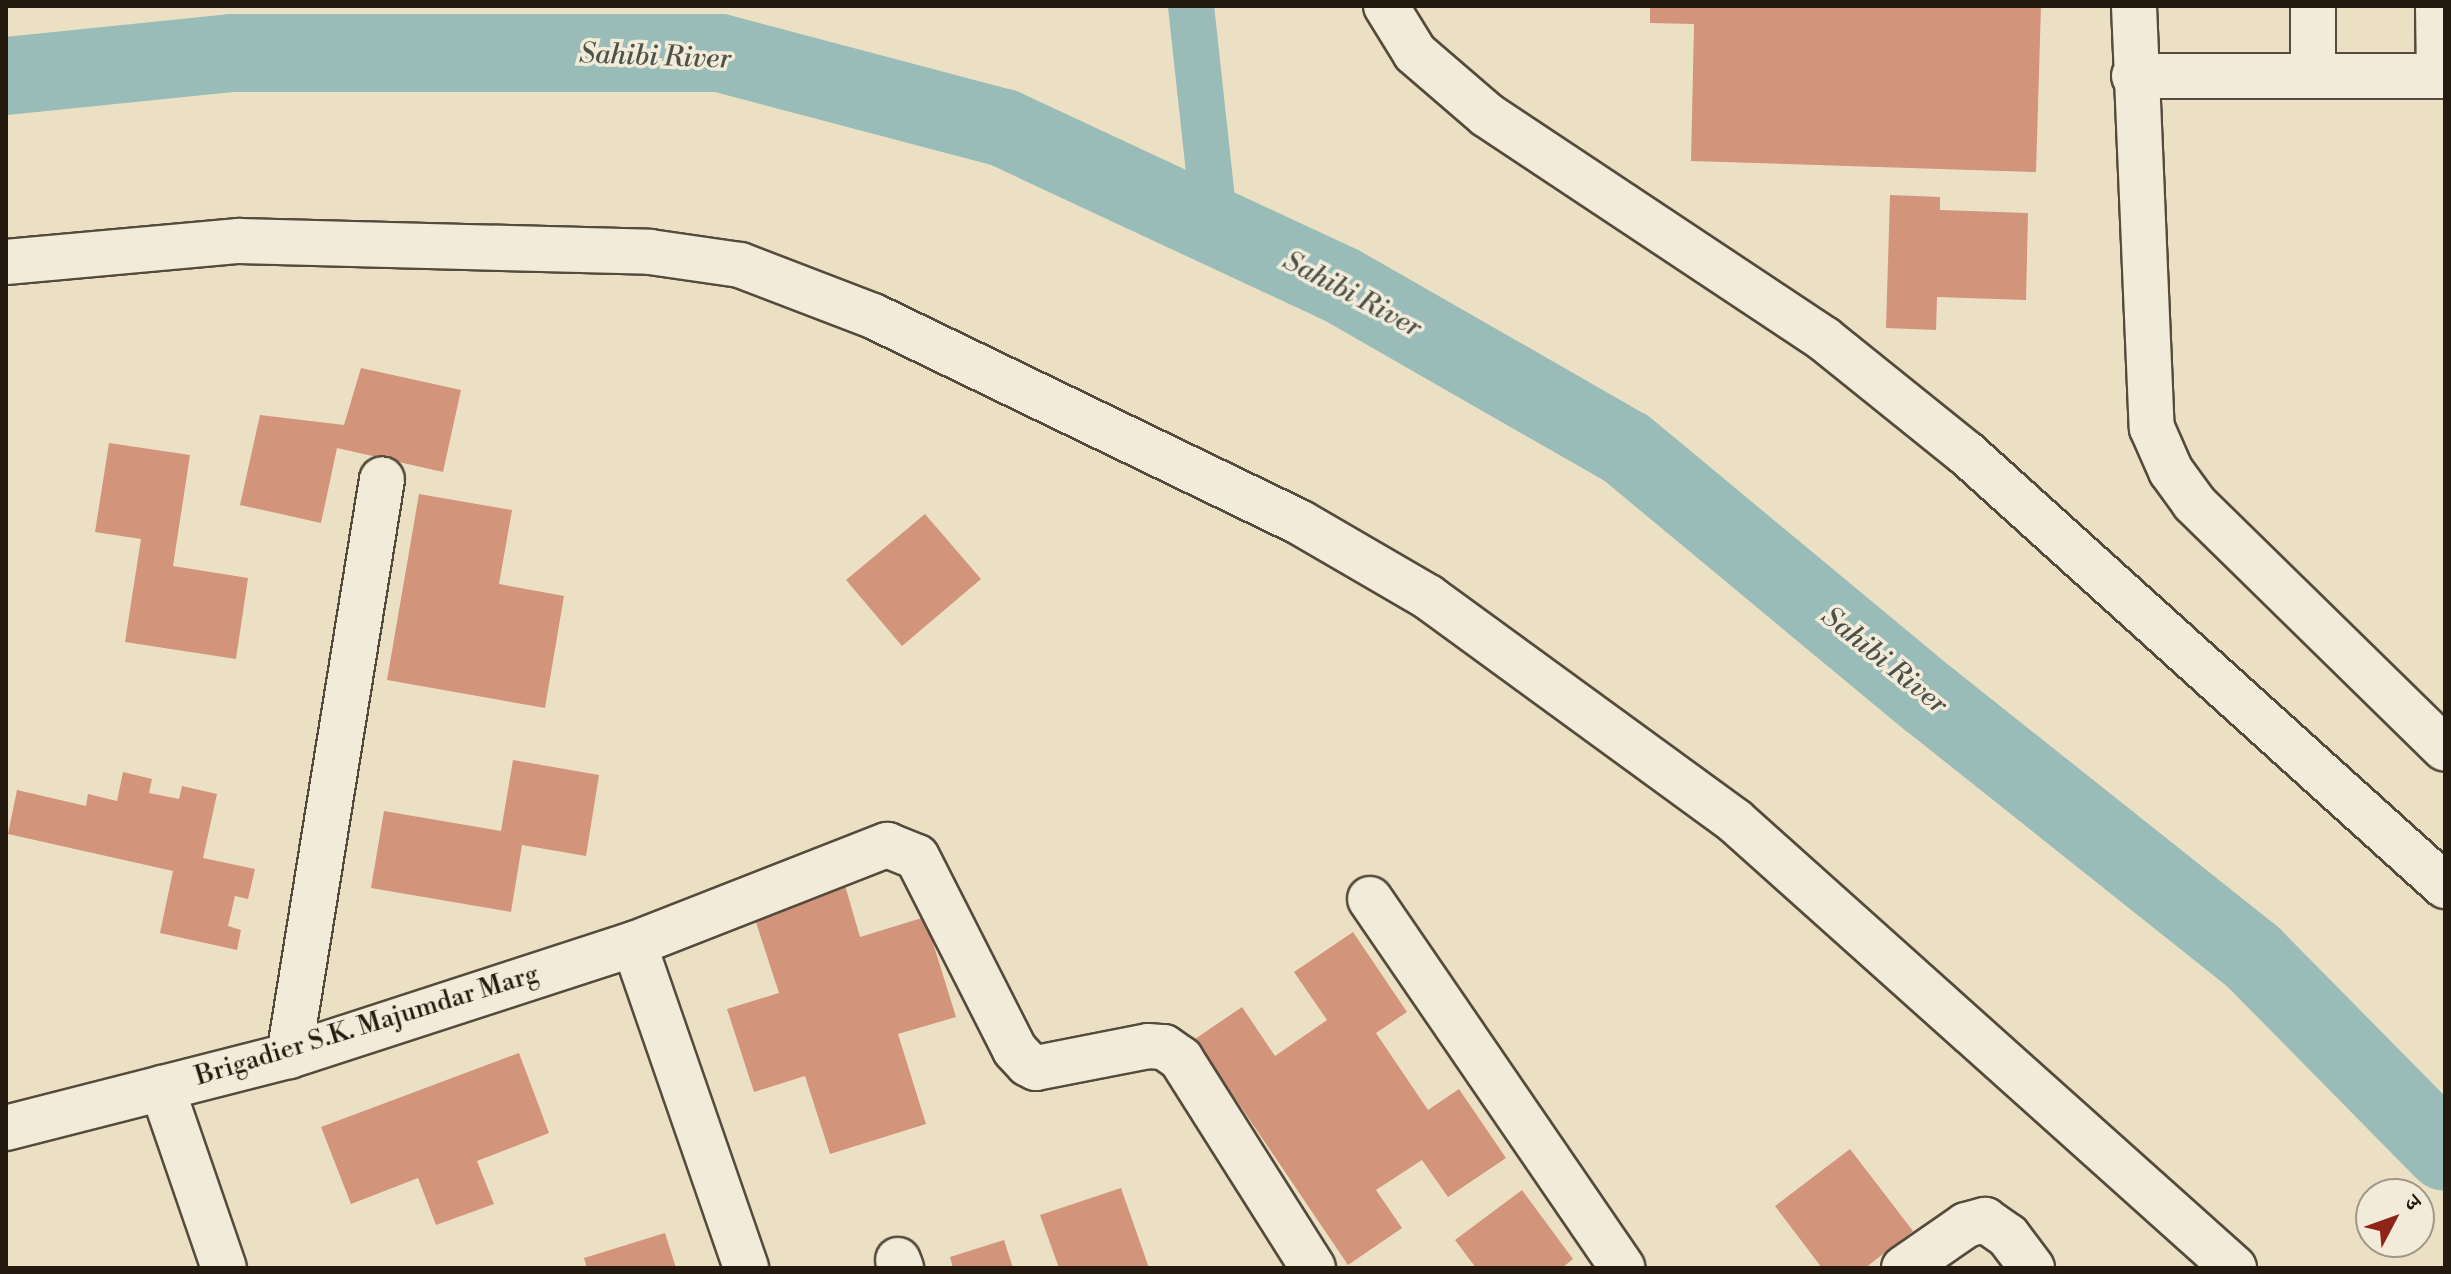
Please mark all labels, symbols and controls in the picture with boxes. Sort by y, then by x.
water label: Sahibi River [578,38,732,76]
water label: Sahibi River [1277,244,1427,346]
water label: Sahibi River [1814,600,1954,722]
street label: Brigadier S.K. Majumdar Marg [192,959,542,1093]
north arrow [2355,1178,2435,1258]
text: उ [2398,1190,2426,1216]

